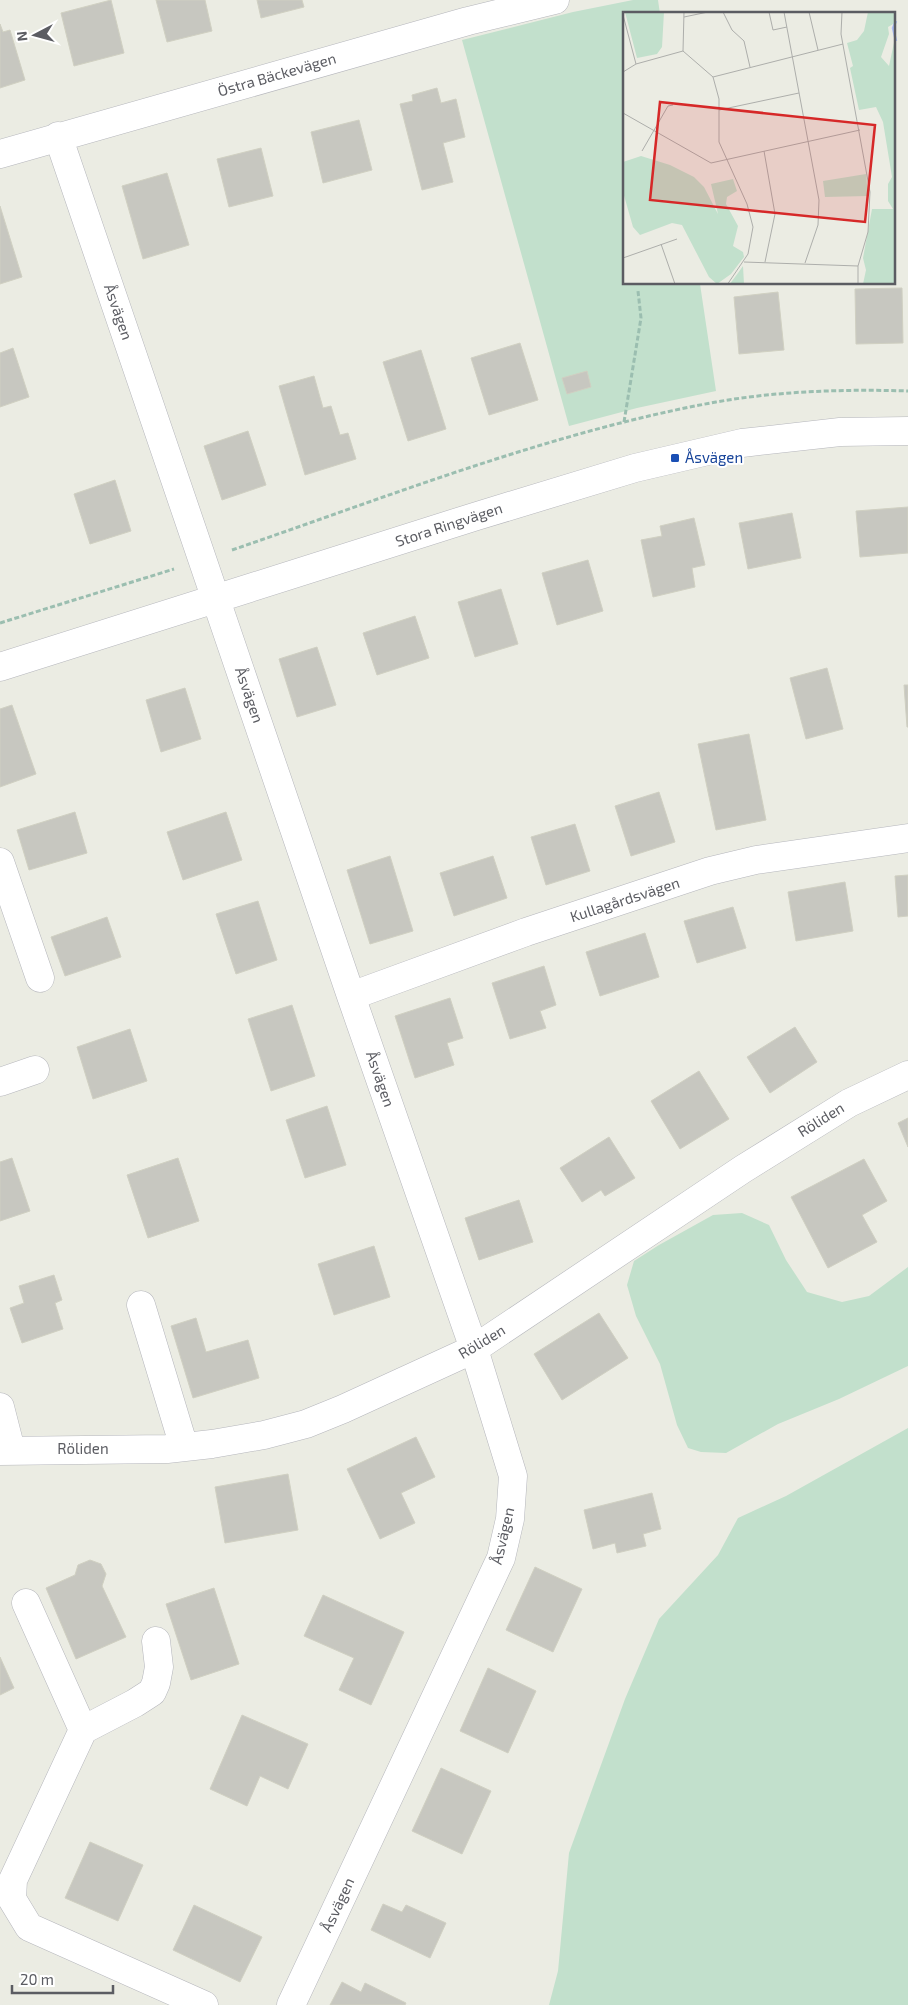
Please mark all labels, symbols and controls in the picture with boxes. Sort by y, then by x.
north arrow [10,10,60,60]
inset map [623,12,896,285]
text: N [13,30,31,42]
street label: Östra Bäckevägen [215,49,338,100]
street label: Åsvägen [101,281,137,342]
place label: Åsvägen [685,448,743,466]
marker: Åsvägen [669,452,681,464]
street label: Stora Ringvägen [393,498,504,550]
street label: Åsvägen [232,664,268,725]
street label: Kullagårdsvägen [568,873,682,925]
street label: Åsvägen [363,1048,399,1109]
street label: Röliden [794,1098,847,1140]
street label: Röliden [455,1320,508,1362]
street label: Röliden [57,1439,109,1457]
street label: Åsvägen [487,1505,517,1566]
street label: Åsvägen [317,1874,358,1935]
scale bar [12,1962,114,1994]
text: 20 m [20,1970,54,1988]

